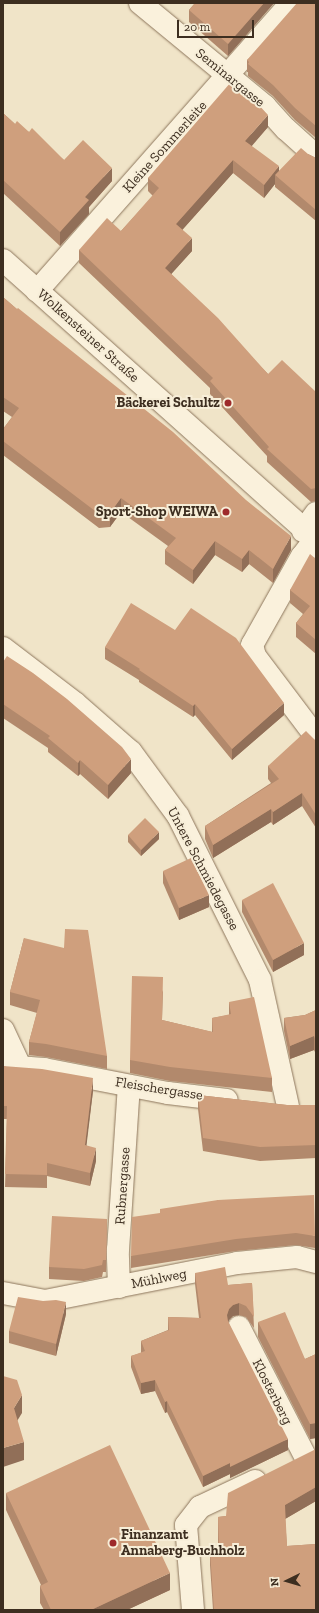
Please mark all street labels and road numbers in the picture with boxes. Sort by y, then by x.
street label: Seminargasse [192,45,268,111]
street label: Kleine Sommerleite [119,97,211,197]
street label: Wolkensteiner Straße [34,286,142,386]
street label: Untere Schmiedegasse [163,805,243,933]
street label: Fleischergasse [114,1074,204,1104]
street label: Rubnergasse [112,1147,134,1225]
street label: Mühlweg [130,1265,188,1293]
street label: Klosterberg [248,1356,296,1428]

